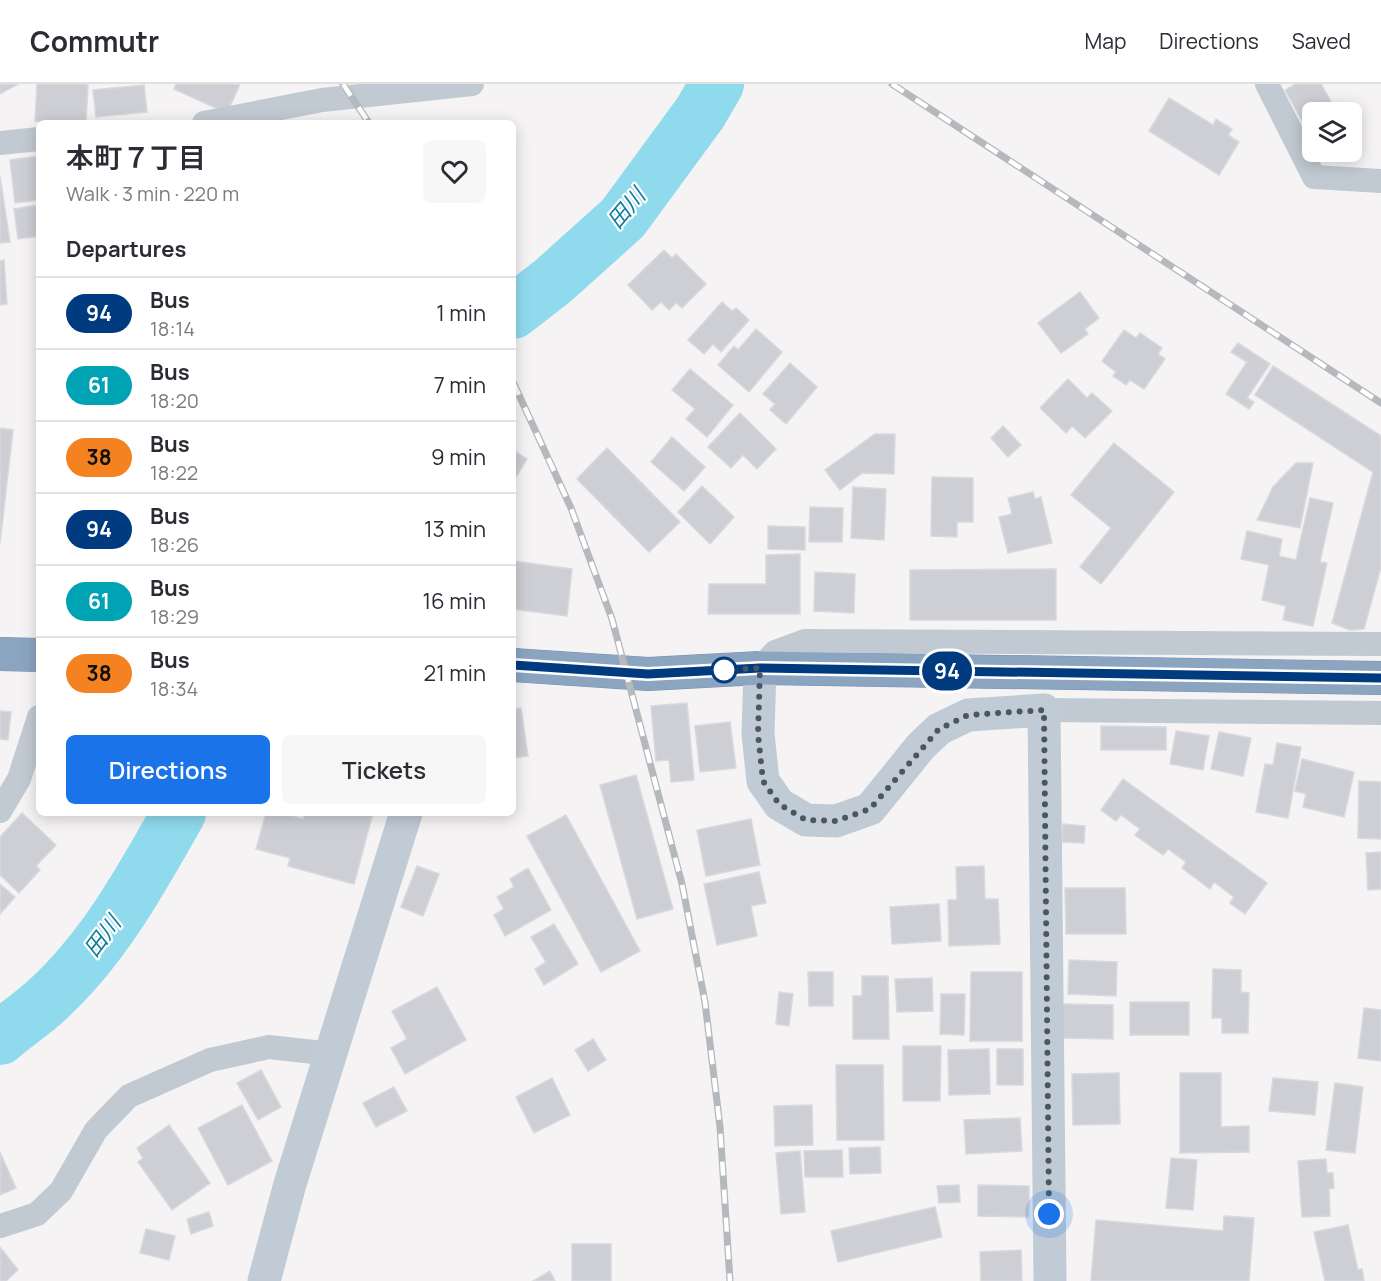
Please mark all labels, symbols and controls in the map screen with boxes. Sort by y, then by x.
text: Commutr [30,22,159,60]
text: Map [1085,27,1126,55]
text: Directions [1159,27,1259,55]
text: Saved [1292,27,1351,55]
map controls [1302,102,1362,162]
button: layers [1302,102,1362,162]
text: 本町７丁目 [66,138,206,176]
button: heart [423,140,486,203]
text: Walk · 3 min · 220 m [66,180,239,207]
water label: 田川 [600,180,653,235]
text: Departures [66,234,186,264]
text: Bus [150,285,190,315]
text: 1 min [436,298,486,328]
text: 94 [86,299,112,327]
text: 18:14 [150,315,195,342]
text: Bus [150,357,190,387]
text: 7 min [434,370,486,400]
text: 61 [88,371,110,399]
text: 18:20 [150,387,199,414]
text: Bus [150,429,190,459]
text: 9 min [431,442,486,472]
text: 38 [86,443,112,471]
text: 18:22 [150,459,198,486]
text: Bus [150,501,190,531]
text: 13 min [424,514,486,544]
text: 94 [86,515,112,543]
text: 18:26 [150,531,199,558]
text: Bus [150,573,190,603]
text: 16 min [423,586,486,616]
text: 61 [88,587,110,615]
text: 18:29 [150,603,199,630]
text: Bus [150,645,190,675]
line badge: 94 [920,652,974,690]
unlabelled marker [711,657,737,683]
text: 94 [934,657,960,685]
text: 21 min [424,658,486,688]
text: 38 [86,659,112,687]
text: 18:34 [150,675,198,702]
button: Directions [66,735,270,804]
button: Tickets [282,735,486,804]
water label: 田川 [77,908,128,963]
your location [1034,1199,1064,1229]

